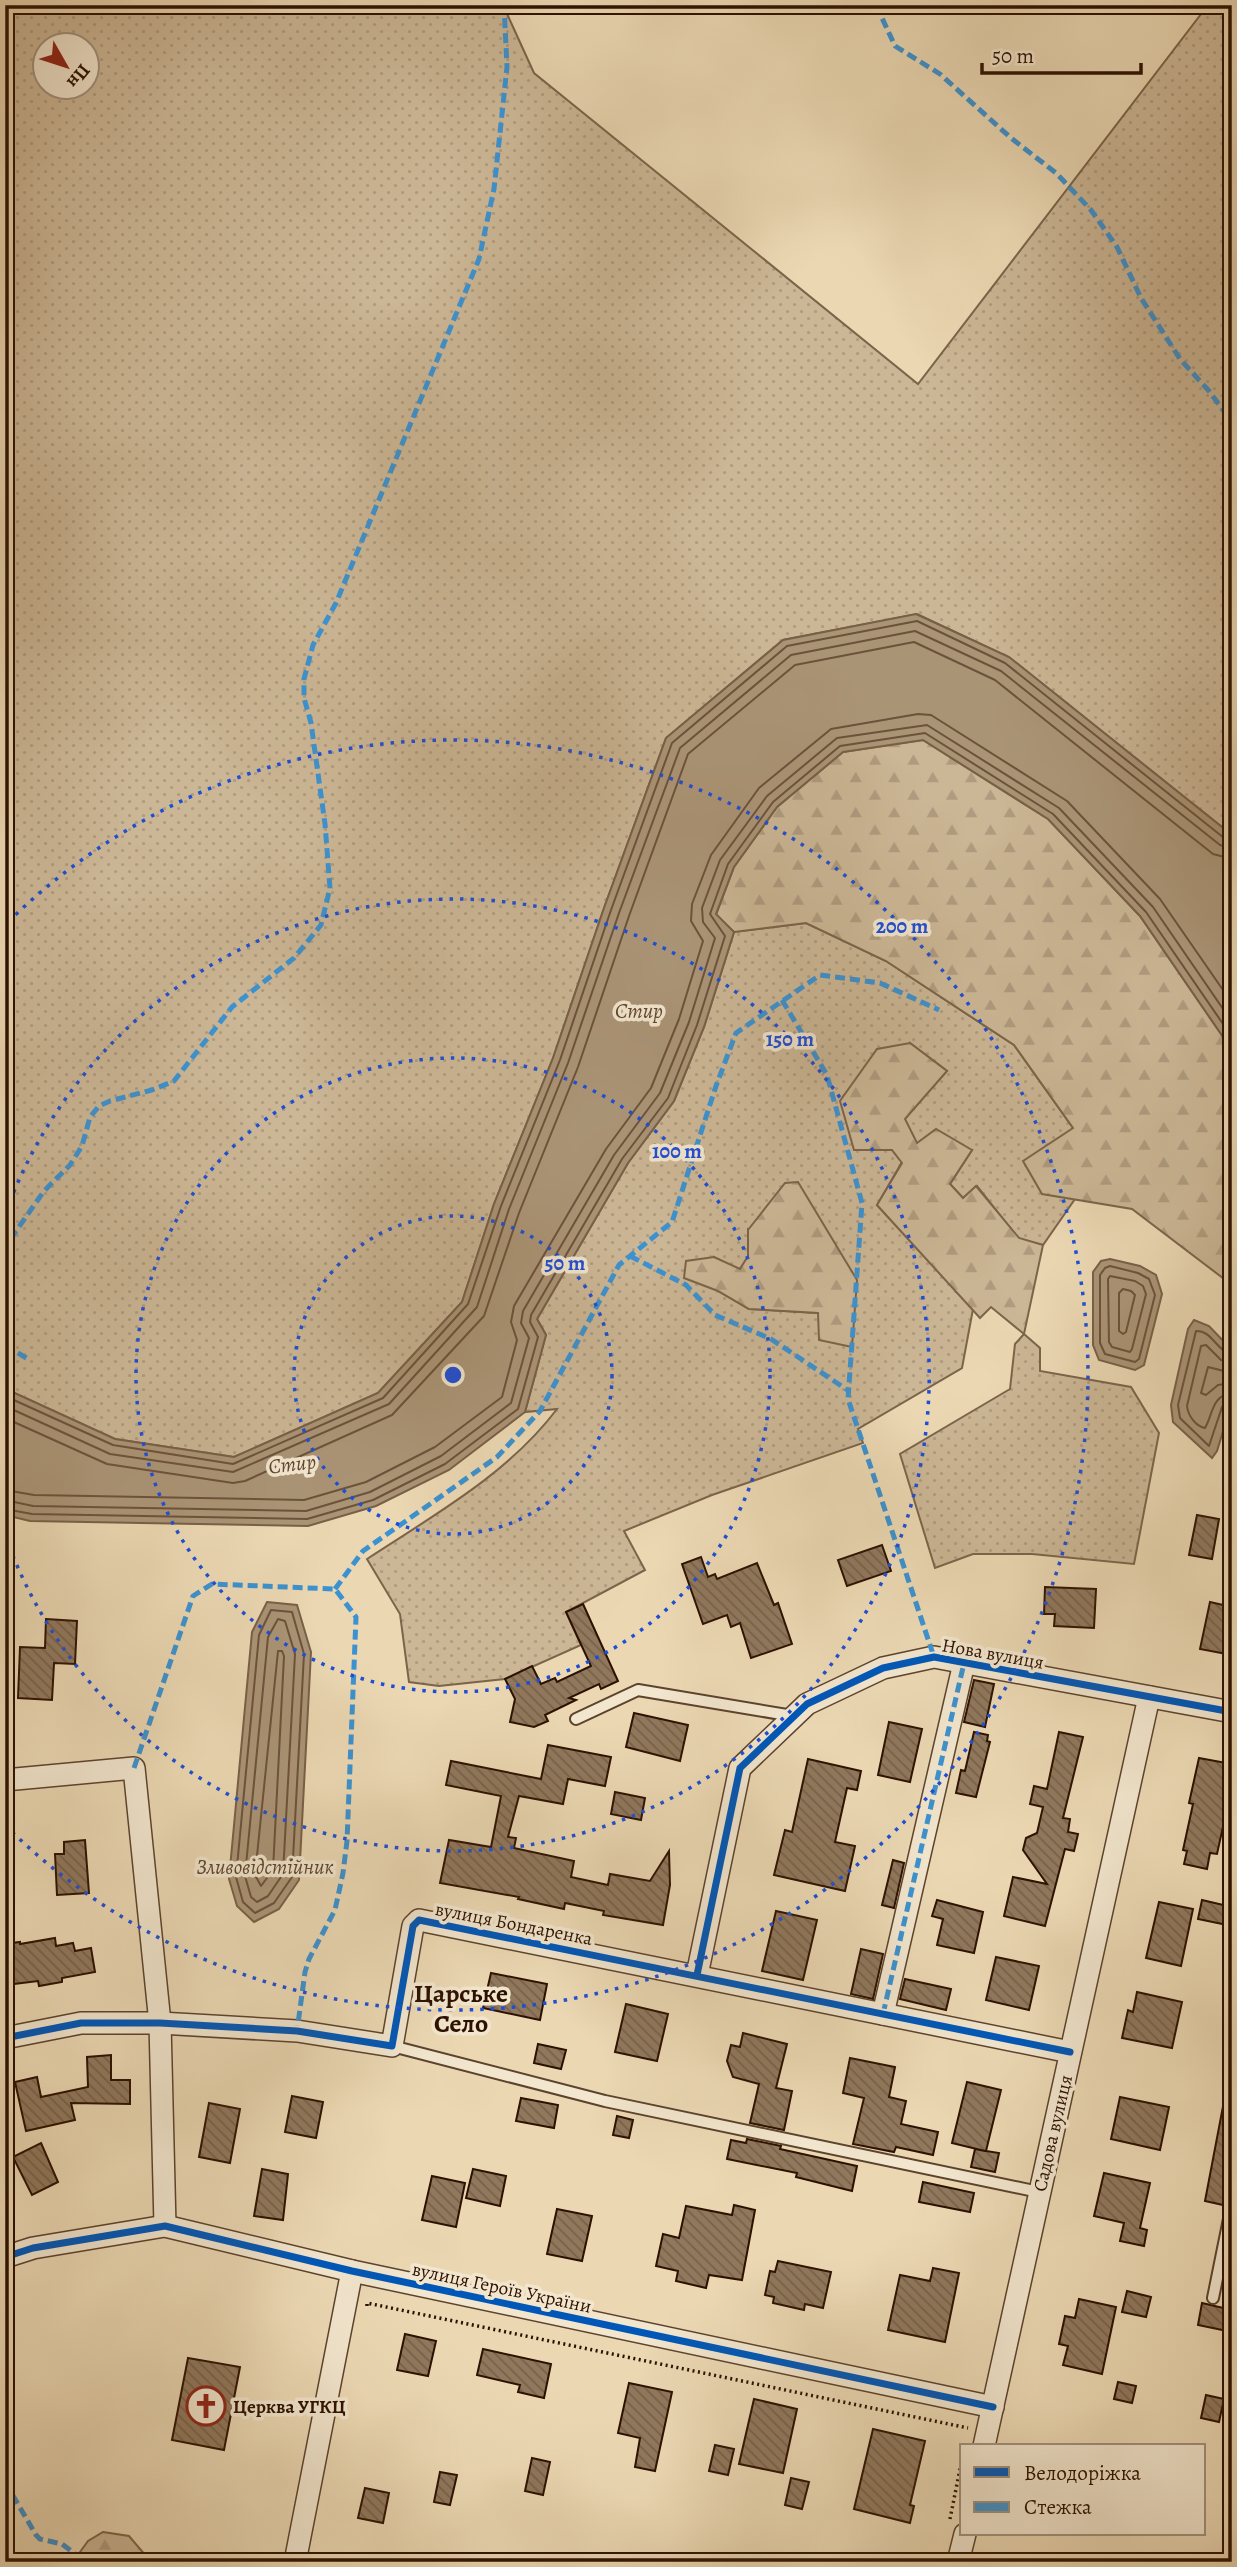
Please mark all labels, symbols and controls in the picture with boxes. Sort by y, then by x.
north arrow [32,32,102,102]
scale bar [982,32,1141,76]
text: 50 m [992,42,1034,70]
text: Пн [61,58,96,94]
text: 200 m [876,912,929,940]
water label: Стир [615,997,663,1025]
text: 150 m [766,1025,815,1053]
text: 100 m [652,1137,702,1165]
text: 50 m [545,1249,586,1277]
centre of rings [441,1363,465,1387]
water label: Стир [267,1447,318,1481]
street label: Нова вулиця [940,1632,1046,1676]
water label: Зливовідстійник [196,1853,334,1881]
street label: вулиця Бондаренка [433,1896,595,1952]
district label: Царське Село [414,1976,508,2041]
street label: Садова вулиця [1027,2072,1079,2194]
street label: вулиця Героїв України [410,2256,594,2320]
church icon: Церква УГКЦ [185,2385,227,2427]
place label: Церква УГКЦ [233,2394,346,2420]
legend [960,2444,1206,2536]
text: Велодоріжка [1024,2459,1141,2487]
text: Стежка [1024,2493,1092,2521]

